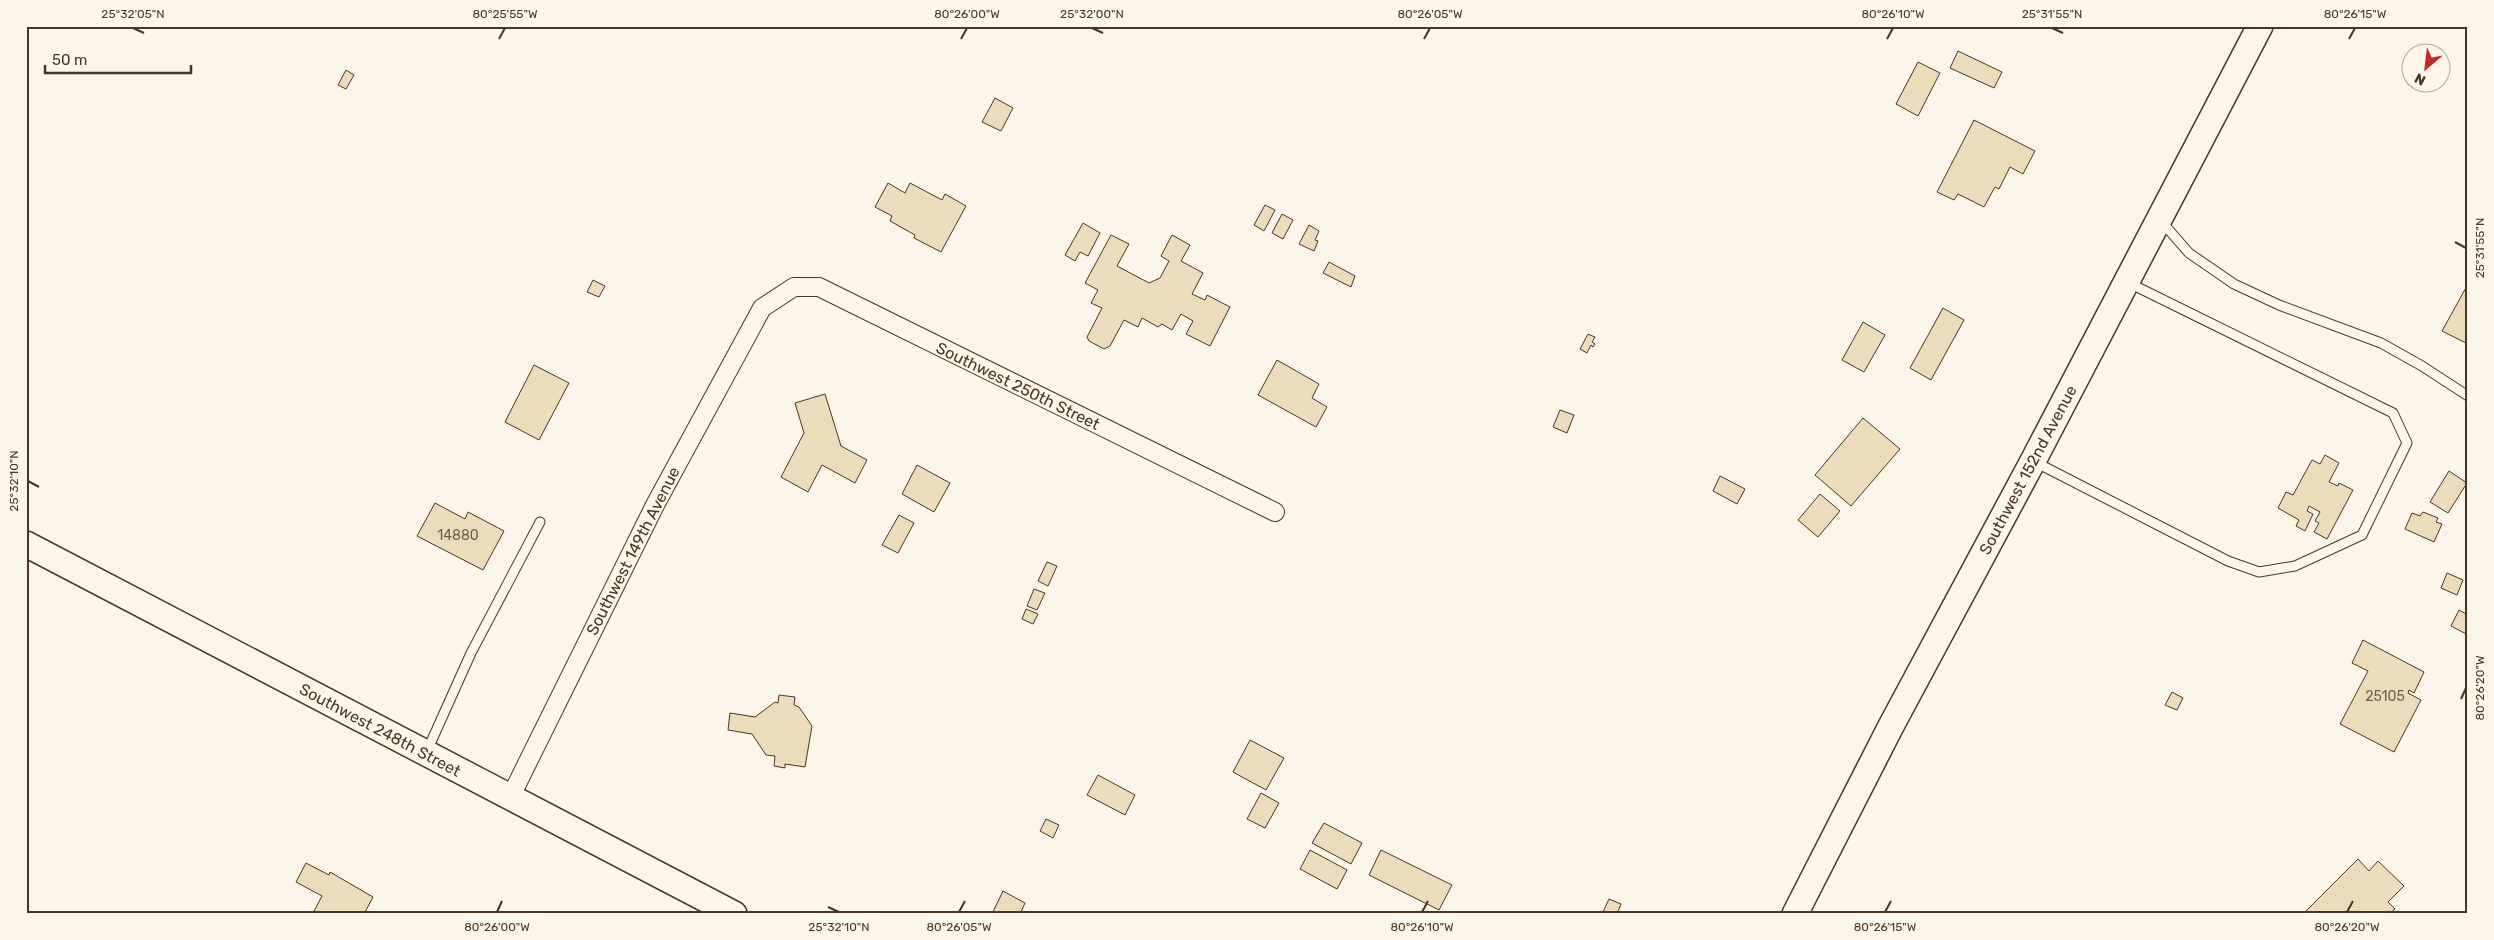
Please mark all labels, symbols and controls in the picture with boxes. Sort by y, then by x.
text: 25°32'05"N [101,7,165,21]
text: 80°25'55"W [472,7,538,21]
text: 80°26'00"W [934,7,1000,21]
text: 25°32'00"N [1060,7,1124,21]
text: 80°26'05"W [1397,7,1463,21]
text: 80°26'10"W [1861,7,1925,21]
text: 25°31'55"N [2022,7,2082,21]
text: 80°26'15"W [2324,7,2387,21]
scale bar [45,42,191,74]
north arrow [2402,42,2452,92]
text: 50 m [52,51,87,69]
text: N [2412,69,2429,89]
text: 25°31'55"N [2473,218,2487,278]
street label: Southwest 250th Street [933,338,1103,434]
street label: Southwest 152nd Avenue [1975,382,2081,558]
text: 25°32'10"N [7,450,21,512]
street label: Southwest 149th Avenue [582,464,684,638]
house number: 14880 [437,527,479,544]
text: 80°26'20"W [2473,655,2487,721]
street label: Southwest 248th Street [296,679,464,781]
house number: 25105 [2365,688,2405,705]
text: 80°26'00"W [464,920,530,934]
text: 25°32'10"N [808,920,870,934]
text: 80°26'05"W [926,920,992,934]
text: 80°26'10"W [1390,920,1454,934]
text: 80°26'15"W [1854,920,1917,934]
text: 80°26'20"W [2314,920,2380,934]

